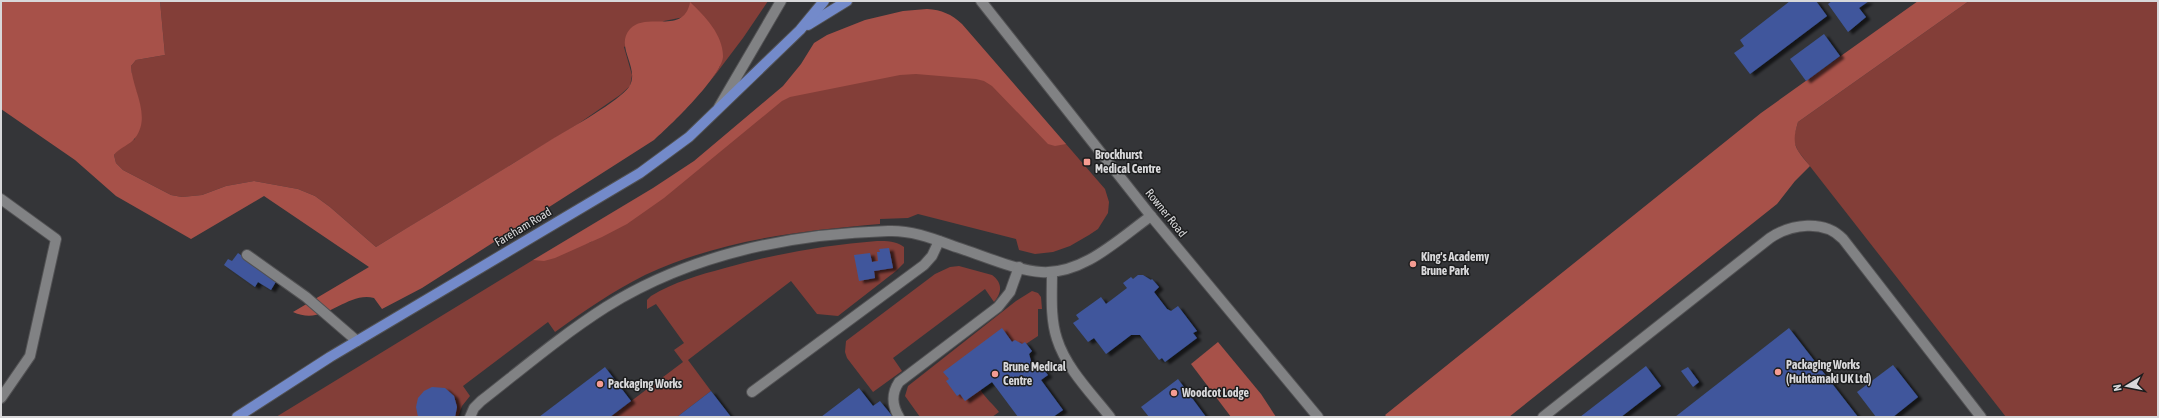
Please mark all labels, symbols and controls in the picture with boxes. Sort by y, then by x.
place label: Brockhurst Medical Centre [1095,148,1161,176]
marker: Brockhurst Medical Centre [1082,157,1092,167]
street label: Rowner Road [1142,186,1190,240]
street label: Fareham Road [492,205,554,249]
place label: King's Academy Brune Park [1421,250,1489,278]
marker: King's Academy Brune Park [1408,259,1418,269]
place label: Packaging Works (Huhtamaki UK Ltd) [1786,358,1872,386]
place label: Brune Medical Centre [1003,360,1067,388]
north arrow [2107,366,2147,406]
marker: Packaging Works (Huhtamaki UK Ltd) [1773,367,1783,377]
marker: Brune Medical Centre [990,369,1000,379]
place label: Packaging Works [608,377,683,391]
marker: Packaging Works [595,379,605,389]
text: N [2111,383,2124,392]
place label: Woodcot Lodge [1181,386,1249,400]
marker: Woodcot Lodge [1169,388,1179,398]

